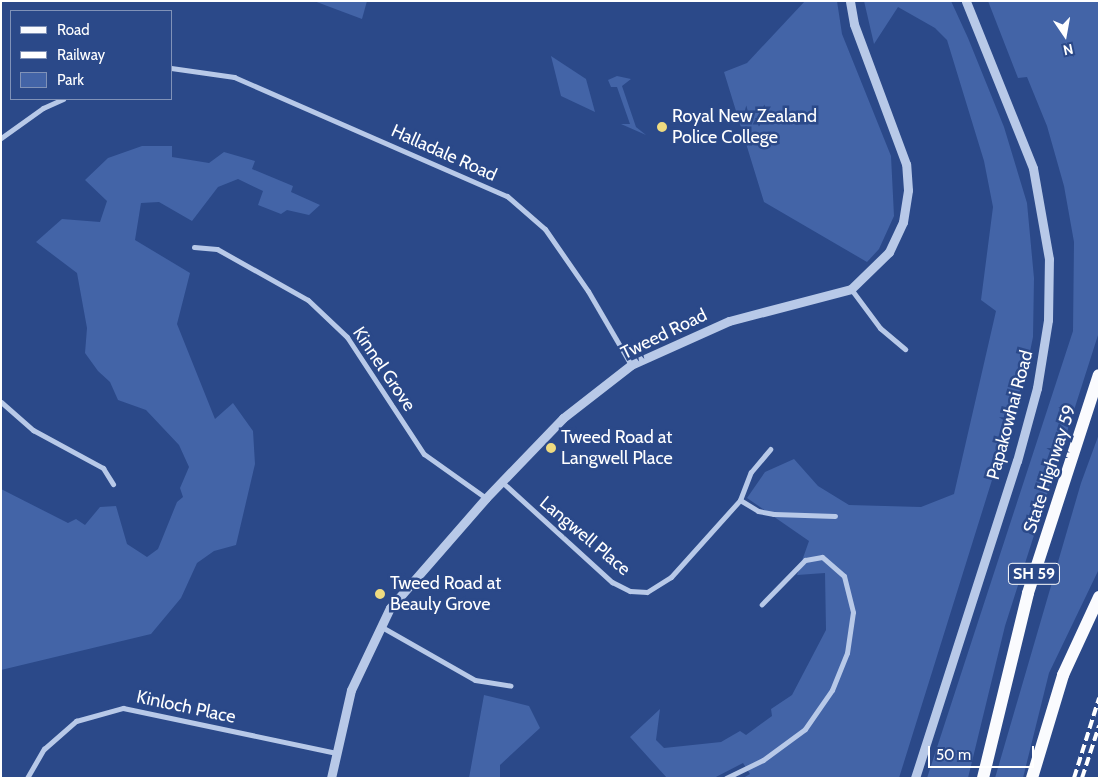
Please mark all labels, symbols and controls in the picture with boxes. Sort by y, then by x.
legend [10,10,172,100]
north arrow [1040,10,1090,60]
text: Road [57,21,90,39]
text: N [1061,40,1075,60]
text: Railway [57,46,105,64]
text: Park [57,71,84,89]
place label: Royal New Zealand Police College [672,106,817,148]
street label: Halladale Road [388,120,500,186]
marker: Royal New Zealand Police College [656,121,668,133]
street label: Tweed Road [618,304,710,364]
street label: Kinnel Grove [348,323,420,415]
street label: Papakowhai Road [982,348,1038,482]
street label: State Highway 59 [1019,402,1081,536]
place label: Tweed Road at Langwell Place [561,427,673,469]
marker: Tweed Road at Langwell Place [545,442,557,454]
street label: Langwell Place [535,492,635,580]
road number: SH 59 [1008,560,1060,588]
place label: Tweed Road at Beauly Grove [390,573,501,616]
marker: Tweed Road at Beauly Grove [374,588,386,600]
street label: Kinloch Place [134,686,238,728]
scale bar [930,736,1036,768]
text: 50 m [936,746,971,764]

